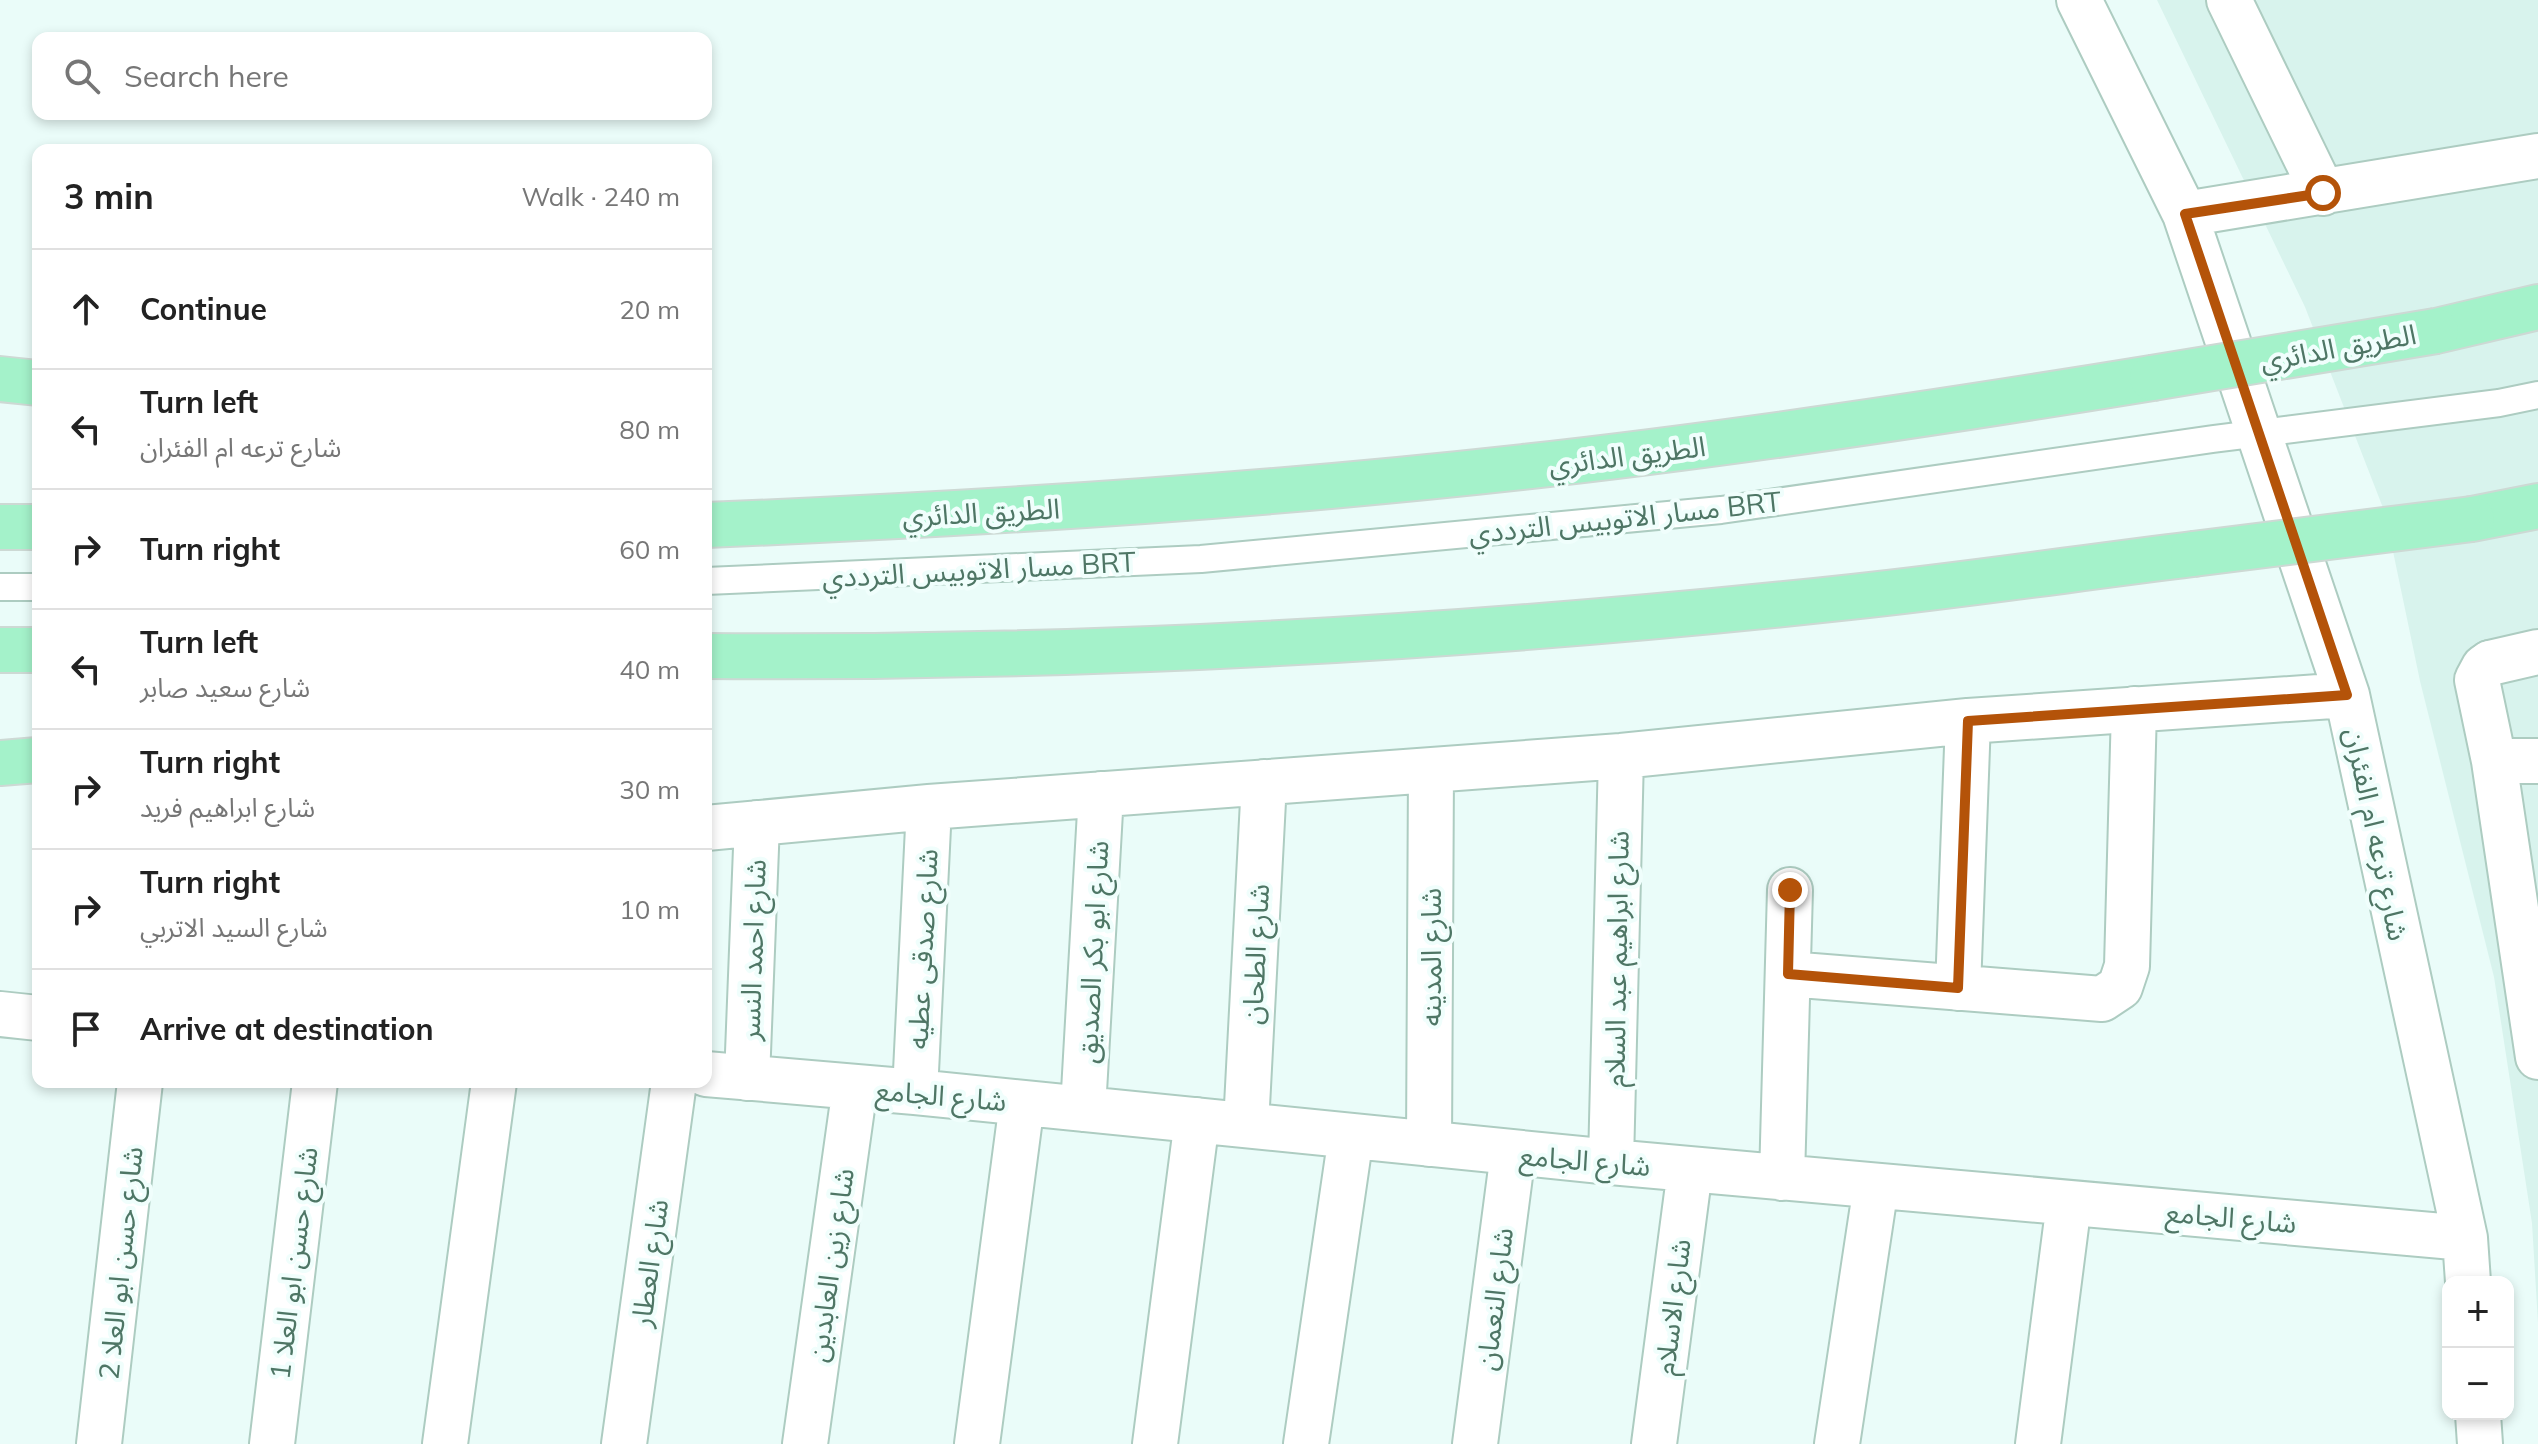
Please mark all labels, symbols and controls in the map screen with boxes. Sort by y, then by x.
search box [32,32,712,120]
icon: search [60,54,104,98]
text: Search here [124,57,289,95]
text: 3 min [64,175,154,218]
route start [2305,175,2341,211]
text: Walk · 240 m [521,180,680,213]
icon: ahead [64,287,108,331]
text: Continue [140,290,267,328]
text: 20 m [619,293,680,326]
street label: الطريق الدائري [2257,316,2420,382]
text: Turn left [140,383,258,421]
icon: left [64,407,108,451]
text: 80 m [619,413,680,446]
street label: الطريق الدائري [1547,428,1708,486]
text: شارع ترعه ام الفئران [140,431,341,464]
street label: مسار الاتوبيس الترددي BRT [1467,483,1784,555]
street label: الطريق الدائري [901,490,1061,538]
icon: right [64,527,108,571]
text: Turn right [140,530,280,568]
text: 60 m [619,533,680,566]
street label: مسار الاتوبيس الترددي BRT [821,543,1137,599]
text: Turn left [140,623,258,661]
icon: left [64,647,108,691]
text: 40 m [619,653,680,686]
text: شارع سعيد صابر [140,671,310,704]
street label: شارع ترعه ام الفئران [2333,724,2417,945]
text: Turn right [140,743,280,781]
icon: right [64,767,108,811]
text: 30 m [619,773,680,806]
text: شارع ابراهيم فريد [140,791,315,824]
street label: شارع ابراهيم عبد السلام [1596,830,1641,1088]
street label: شارع ابو بكر الصديق [1069,840,1119,1065]
street label: شارع صدقى عطيه [899,848,949,1050]
street label: شارع احمد النسر [731,859,777,1043]
text: Turn right [140,863,280,901]
route end [1772,872,1808,908]
street label: شارع الطحان [1234,883,1280,1025]
icon: right [64,887,108,931]
street label: شارع المدينه [1413,888,1452,1026]
text: 10 m [619,893,680,926]
text: شارع السيد الاتربي [140,911,328,944]
icon: arrive [64,1007,108,1051]
text: Arrive at destination [140,1010,434,1048]
street label: شارع الجامع [874,1072,1008,1122]
street label: شارع الجامع [1518,1137,1652,1187]
street label: شارع حسن ابو العلا 2 [90,1145,154,1382]
street label: شارع حسن ابو العلا 1 [261,1145,329,1382]
street label: شارع زين العابدين [799,1166,865,1365]
street label: شارع الجامع [2164,1194,2298,1244]
street label: شارع العطار [623,1197,679,1331]
street label: شارع النعمان [1468,1226,1524,1373]
street label: شارع الاسلام [1646,1237,1702,1378]
map controls [2442,1276,2514,1420]
button: + [2442,1276,2514,1348]
button: − [2442,1348,2514,1420]

